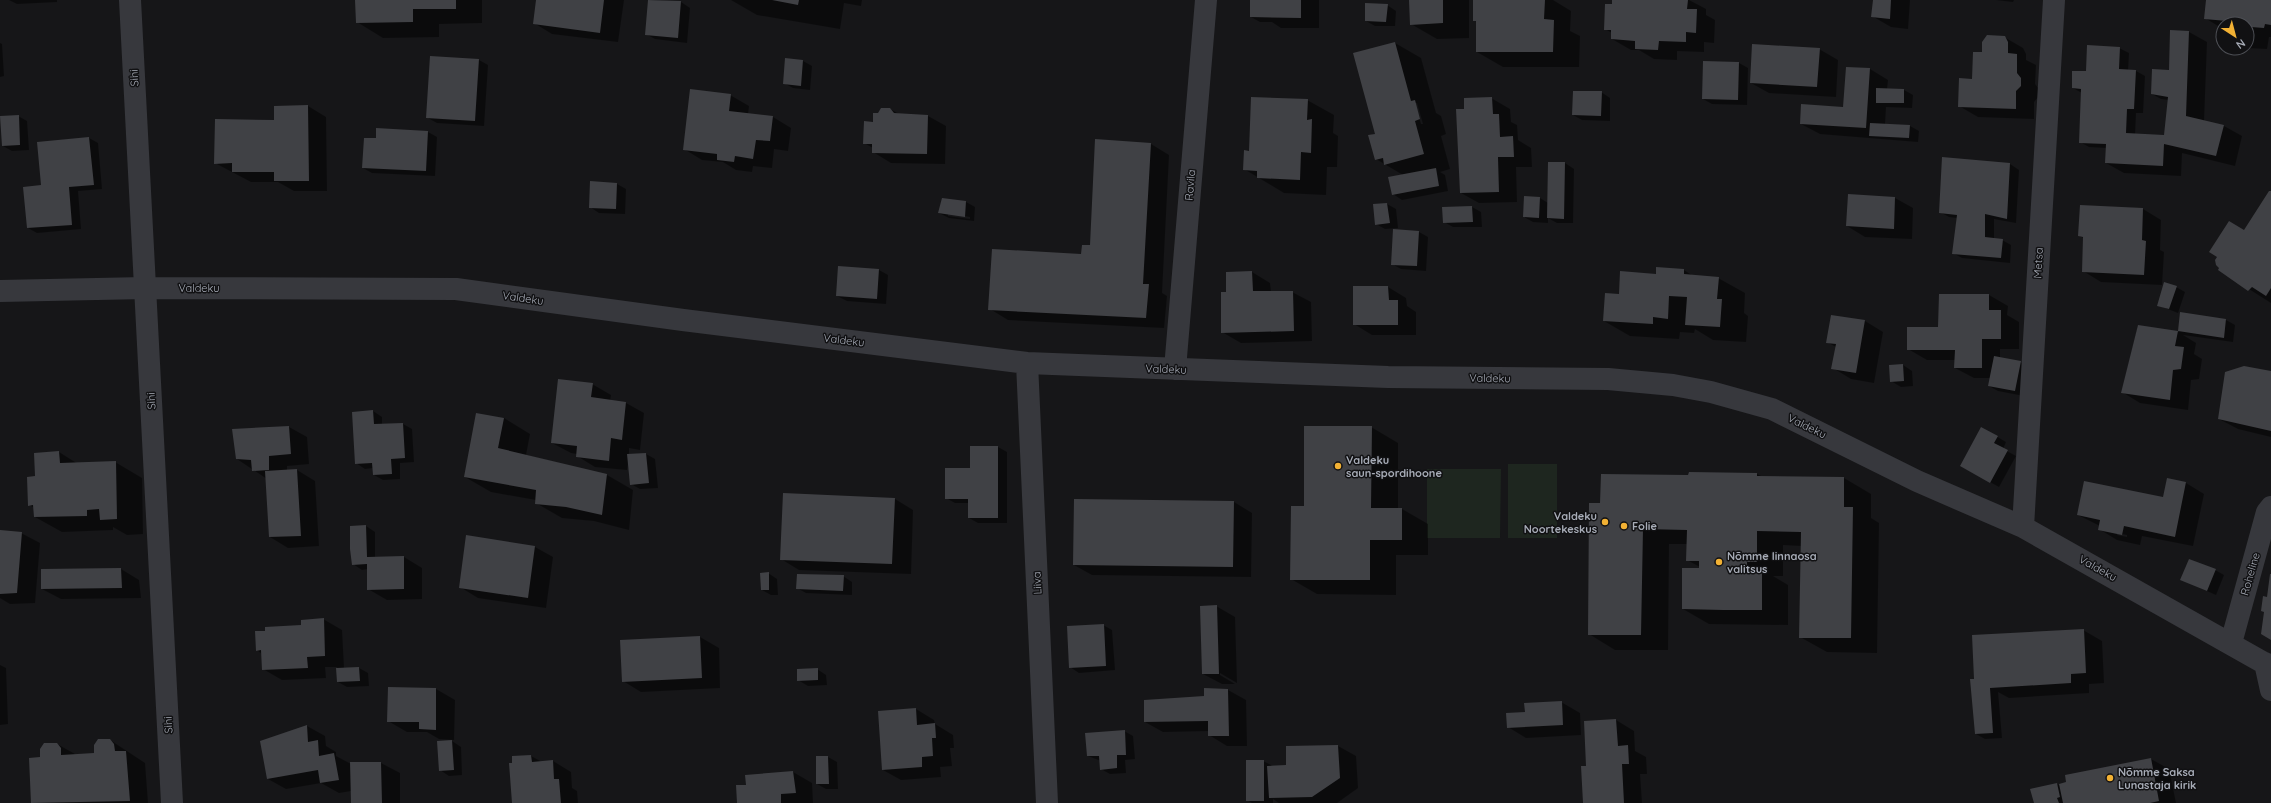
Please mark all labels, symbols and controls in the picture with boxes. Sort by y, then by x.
north arrow [2215,16,2255,56]
text: N [2233,36,2248,52]
street label: Sihi [127,69,141,87]
street label: Ravila [1182,169,1198,201]
street label: Metsa [2030,247,2046,279]
street label: Valdeku [178,281,220,295]
street label: Valdeku [502,288,544,308]
street label: Valdeku [823,331,865,349]
street label: Valdeku [1145,361,1187,377]
street label: Valdeku [1469,371,1511,385]
street label: Sihi [144,392,158,410]
street label: Valdeku [1785,411,1829,441]
place label: Valdeku saun-spordihoone [1346,453,1442,480]
marker: Valdeku saun-spordihoone [1333,461,1343,471]
place label: Valdeku Noortekeskus [1524,509,1597,536]
marker: Valdeku Noortekeskus [1600,517,1610,527]
place label: Folie [1632,519,1657,533]
marker: Folie [1619,521,1629,531]
place label: Nõmme linnaosa valitsus [1727,549,1817,576]
street label: Roheline [2237,551,2263,597]
street label: Valdeku [2077,552,2119,584]
marker: Nõmme linnaosa valitsus [1714,557,1724,567]
street label: Liiva [1029,571,1045,595]
street label: Sihi [161,716,175,734]
place label: Nõmme Saksa Lunastaja kirik [2118,765,2196,792]
marker: Nõmme Saksa Lunastaja kirik [2105,773,2115,783]

